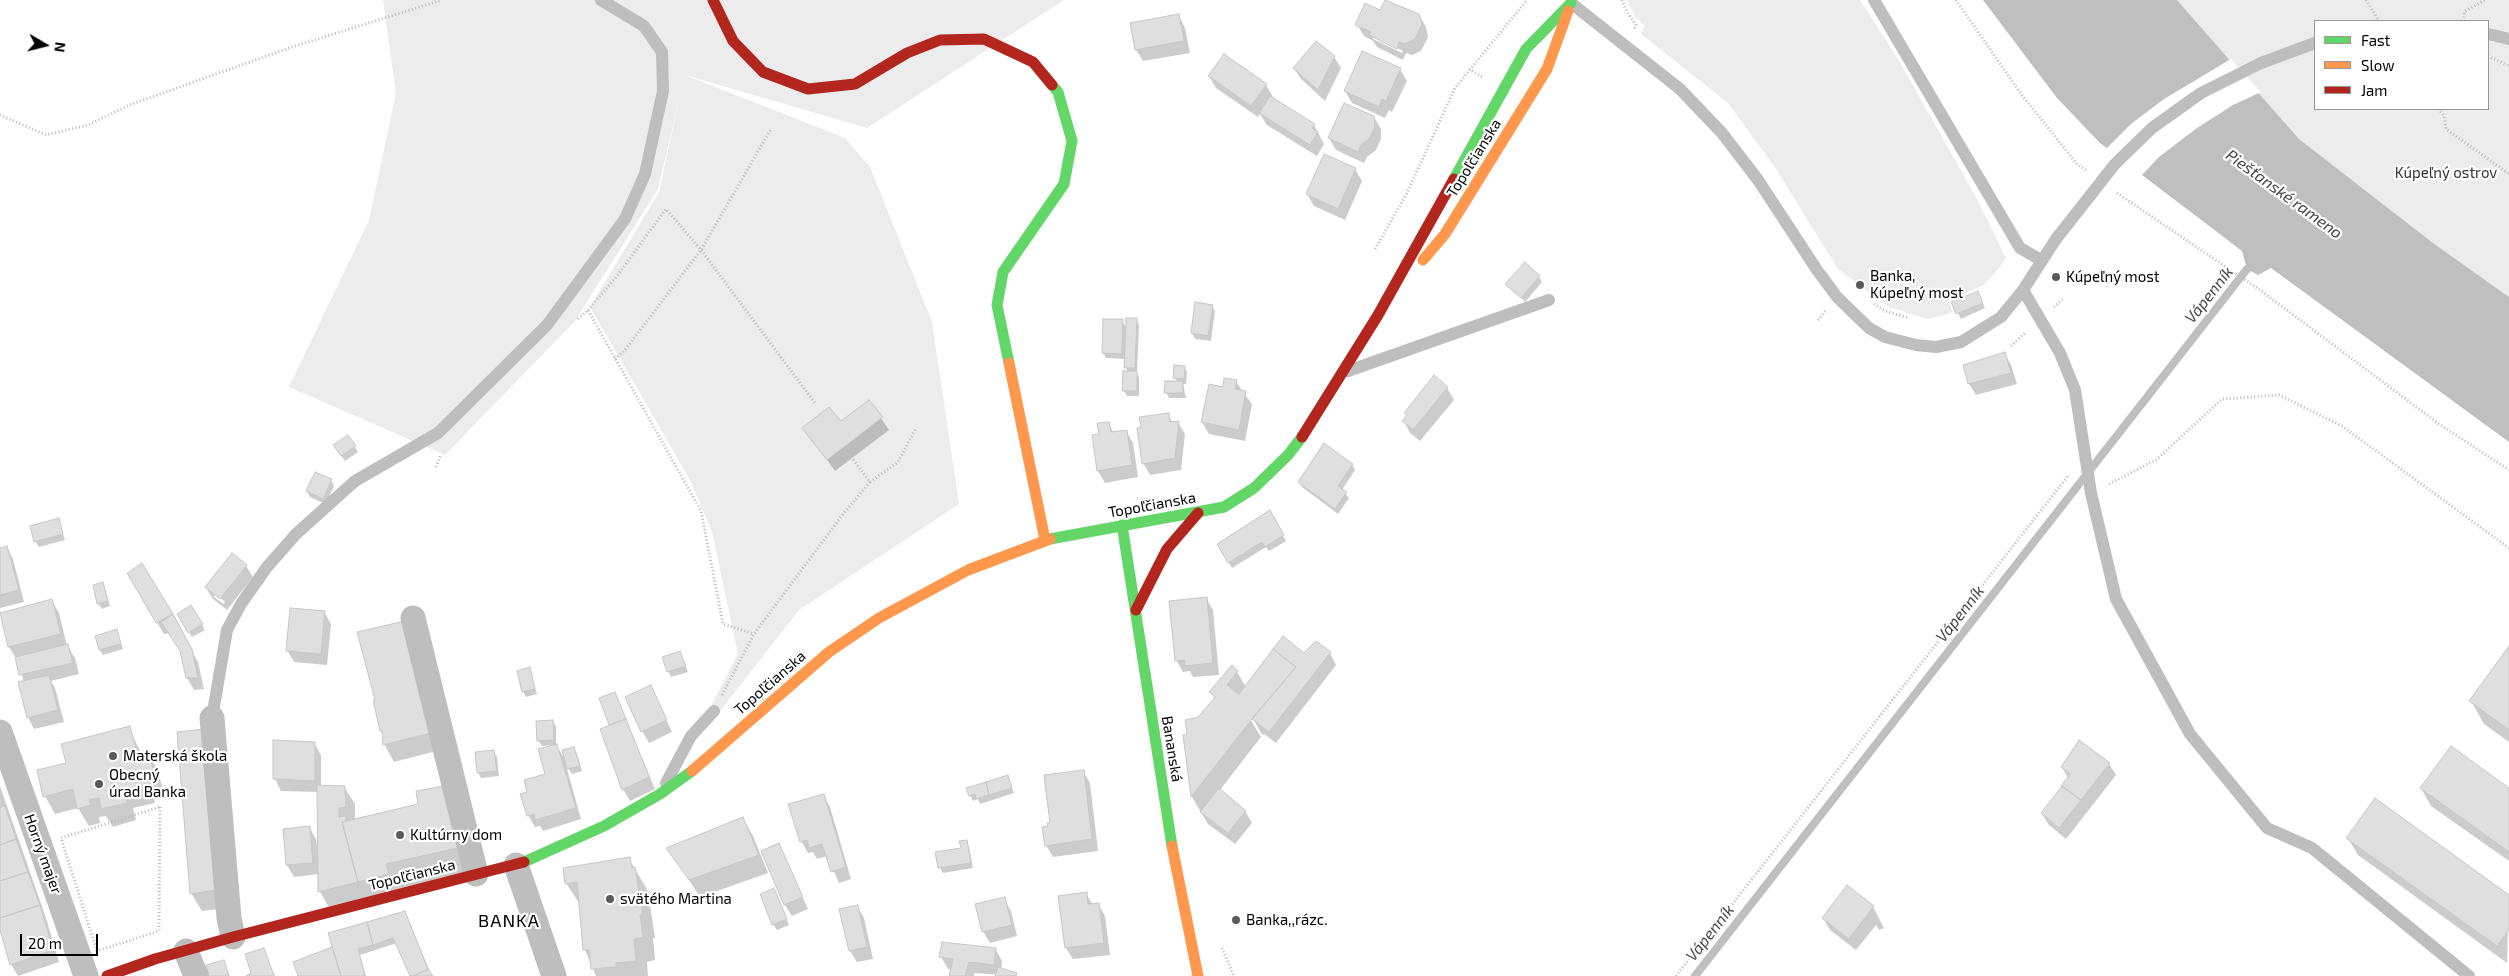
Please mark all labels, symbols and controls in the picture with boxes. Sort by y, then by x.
north arrow [20,20,70,70]
legend [2314,20,2489,110]
text: Fast [2361,31,2390,49]
text: N [51,41,69,53]
text: Slow [2361,56,2395,74]
text: Jam [2361,81,2387,99]
street label: Topoľčianska [1443,116,1505,200]
water label: Piešťanské rameno [2222,145,2346,243]
park label: Kúpeľný ostrov [2395,164,2497,182]
water label: Vápenník [2181,263,2237,327]
place label: Banka, Kúpeľný most [1870,267,1964,302]
place label: Kúpeľný most [2066,268,2160,286]
marker: Kúpeľný most [2050,271,2062,283]
marker: Banka, Kúpeľný most [1854,279,1866,291]
street label: Topoľčianska [1107,488,1197,522]
water label: Vápenník [1932,582,1988,646]
street label: Topoľčianska [731,647,809,719]
street label: Bananská [1158,715,1186,783]
place label: Materská škola [123,747,227,765]
marker: Materská škola [107,750,119,762]
place label: Obecný úrad Banka [109,766,186,801]
marker: Obecný úrad Banka [93,778,105,790]
street label: Horný majer [20,812,66,896]
place label: Kultúrny dom [410,826,502,844]
marker: Kultúrny dom [394,829,406,841]
street label: Topoľčianska [367,856,457,894]
place label: svätého Martina [620,890,732,908]
marker: svätého Martina [604,893,616,905]
water label: Vápenník [1682,901,1738,965]
district label: BANKA [477,910,541,932]
place label: Banka,,rázc. [1246,911,1328,929]
marker: Banka,,rázc. [1230,914,1242,926]
scale bar [22,924,100,956]
text: 20 m [28,934,62,952]

